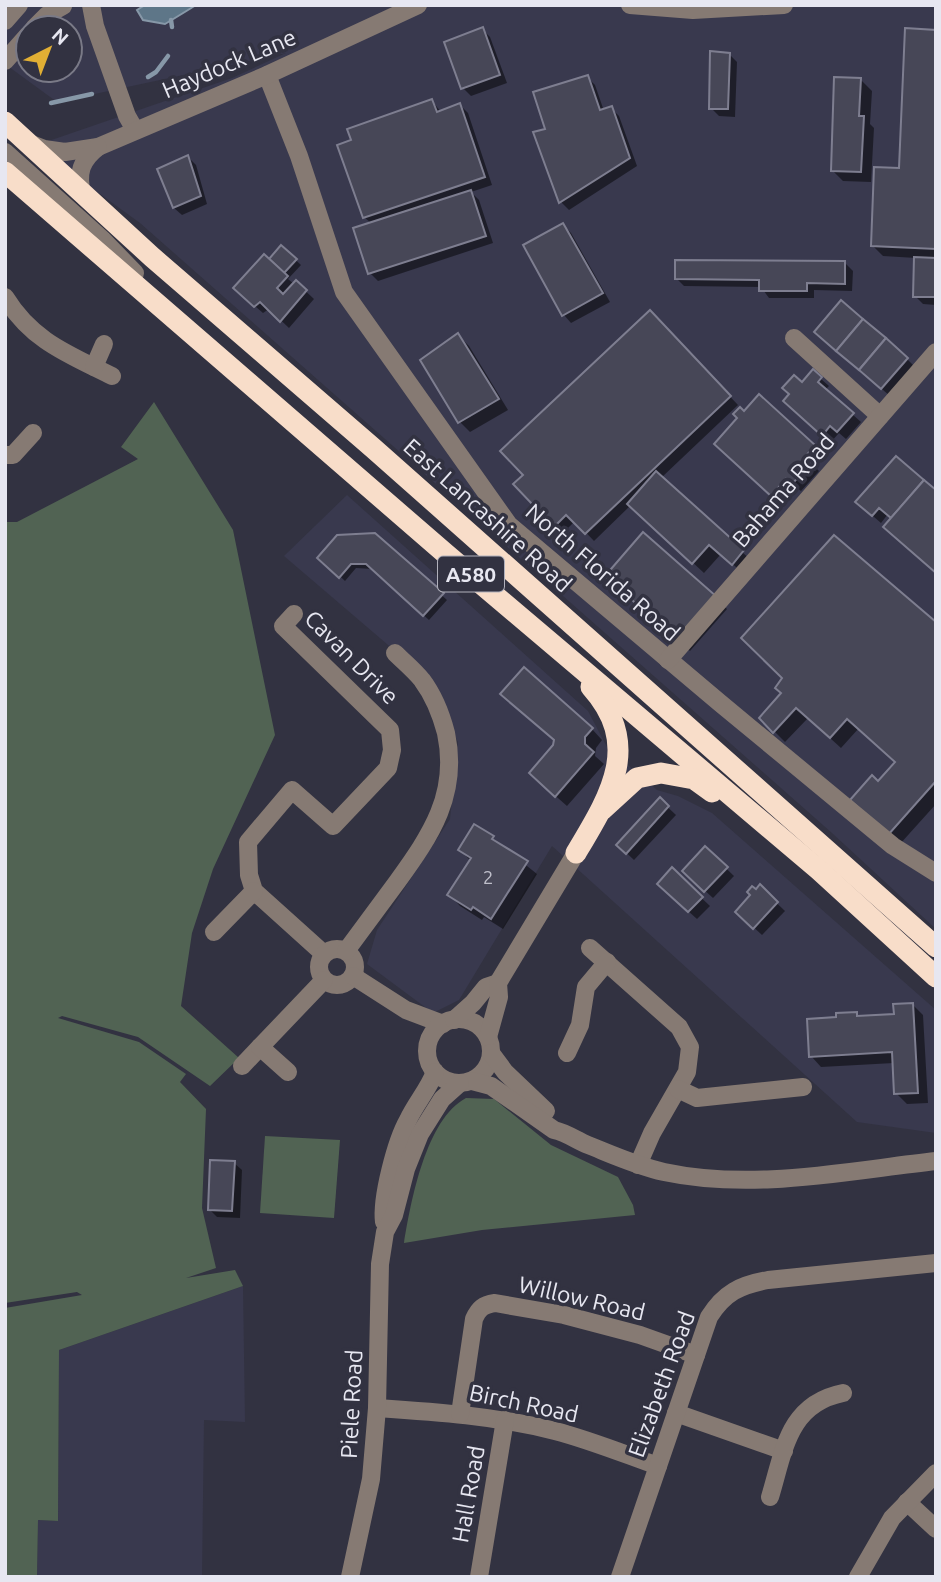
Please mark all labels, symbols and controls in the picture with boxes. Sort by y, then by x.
north arrow [14,14,84,84]
text: N [48,23,73,49]
street label: Haydock Lane [158,24,300,102]
street label: Bahama Road [727,428,839,552]
street label: East Lancashire Road [399,433,577,597]
street label: North Florida Road [521,498,685,646]
road number: A580 [438,556,504,592]
street label: Cavan Drive [300,605,404,709]
house number: 2 [483,866,493,888]
street label: Willow Road [516,1271,648,1325]
street label: Elizabeth Road [623,1308,699,1460]
street label: Piele Road [336,1349,366,1459]
street label: Birch Road [467,1379,581,1427]
street label: Hall Road [447,1443,489,1545]

